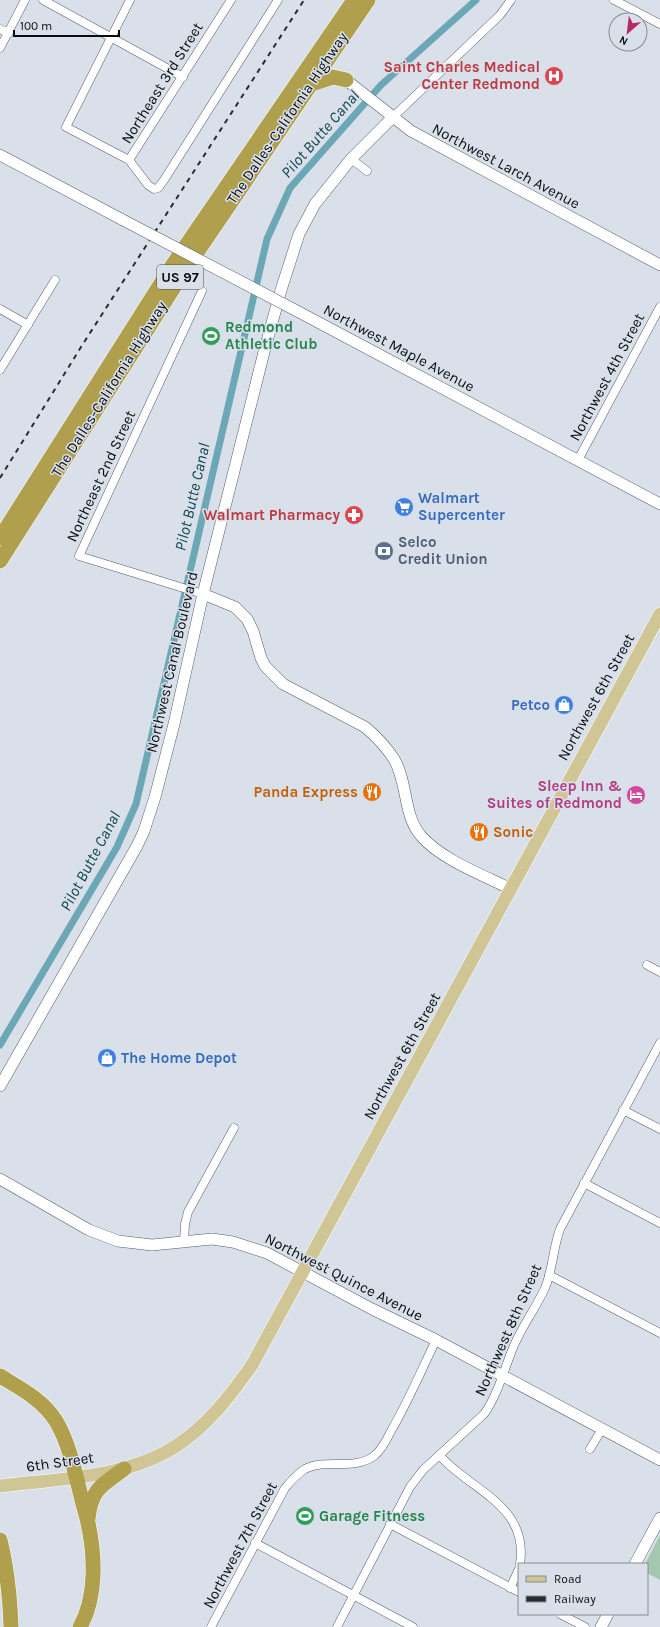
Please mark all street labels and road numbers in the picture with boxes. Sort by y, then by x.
street label: Northeast 3rd Street [117,19,207,147]
street label: The Dalles-California Highway [223,29,351,207]
street label: Northwest Larch Avenue [429,119,583,213]
road number: US 97 [157,265,203,289]
street label: The Dalles-California Highway [47,298,171,480]
street label: Northwest Maple Avenue [320,300,478,396]
street label: Northwest 4th Street [566,310,648,444]
street label: Northeast 2nd Street [63,407,140,545]
street label: Northwest Canal Boulevard [142,570,202,754]
street label: Northwest 6th Street [554,630,639,764]
street label: Northwest 6th Street [360,989,445,1123]
street label: Northwest Quince Avenue [262,1229,426,1325]
street label: Northwest 8th Street [471,1261,545,1399]
street label: 6th Street [25,1448,95,1476]
street label: Northwest 7th Street [199,1478,281,1611]

